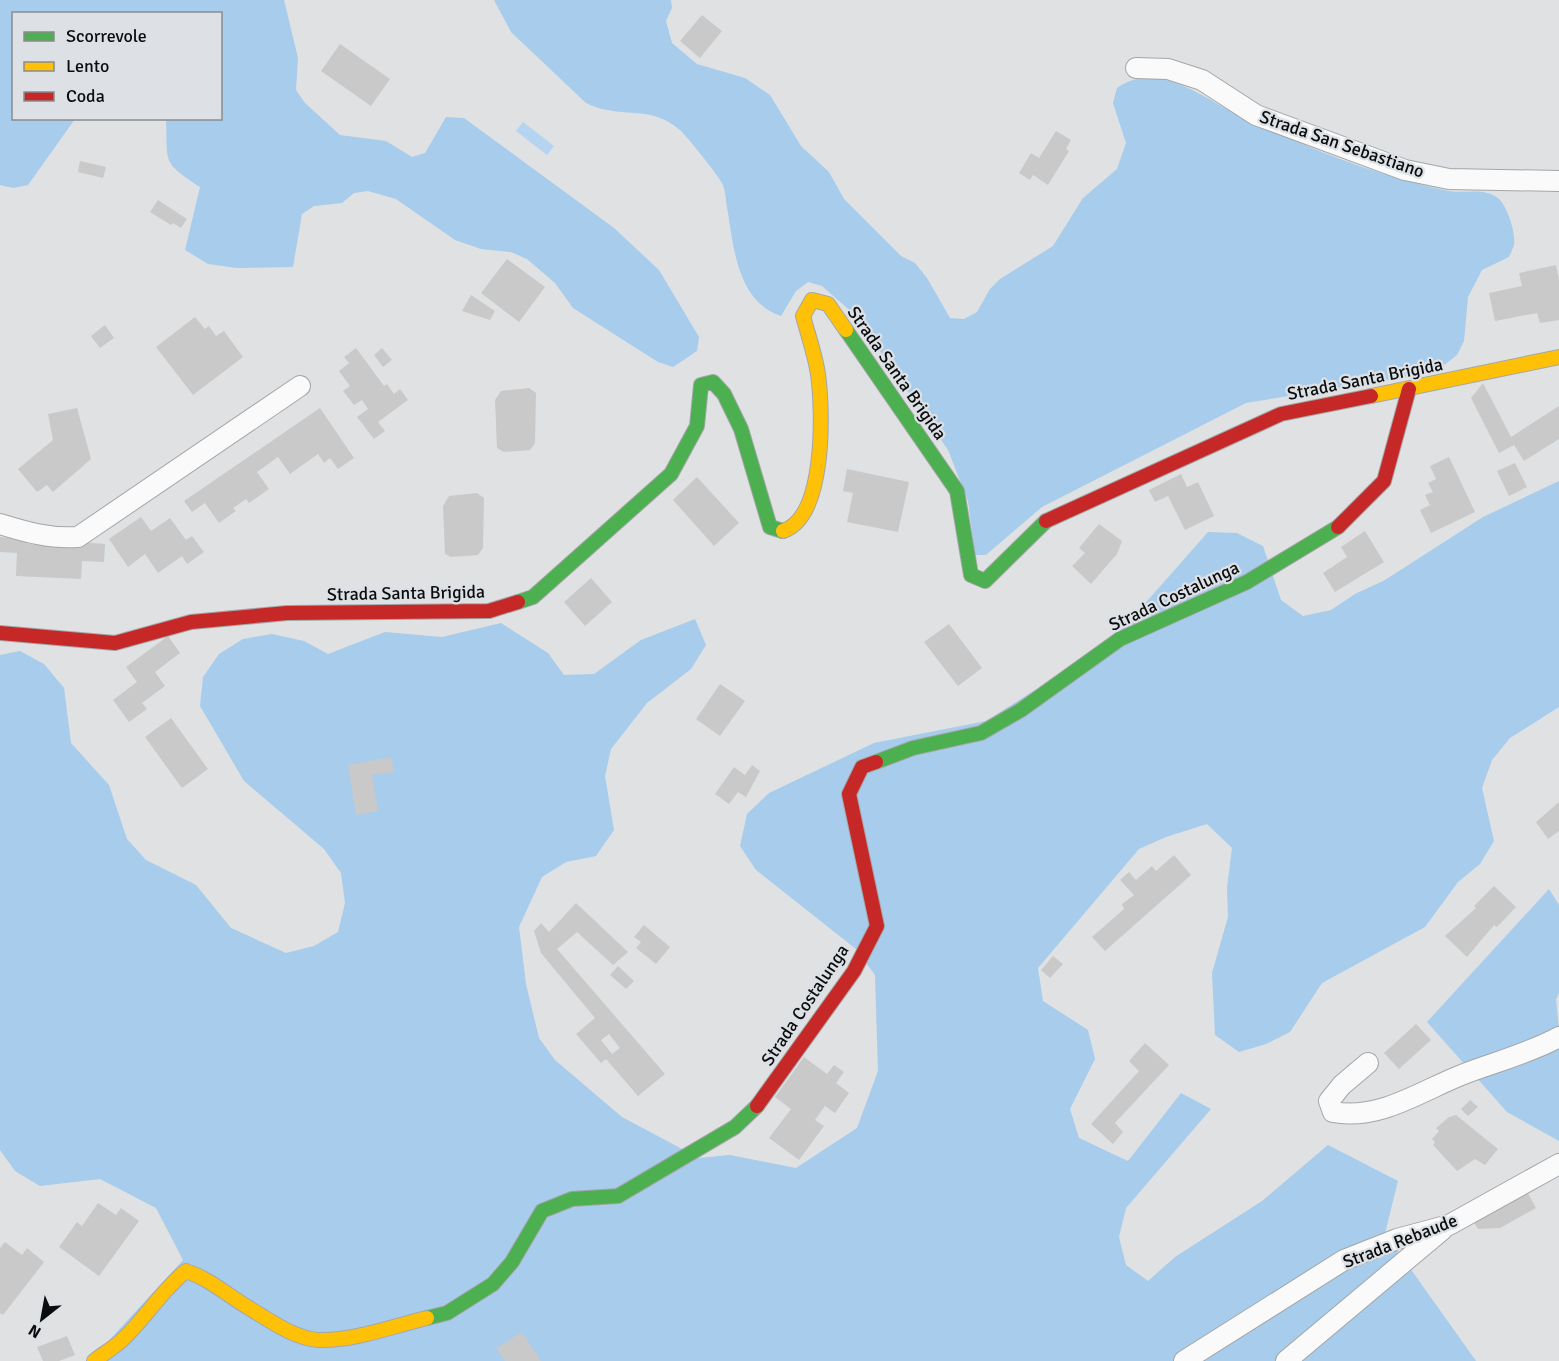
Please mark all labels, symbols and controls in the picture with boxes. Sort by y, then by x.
legend [12,12,222,120]
text: Scorrevole [66,25,147,47]
text: Lento [66,55,109,77]
text: Coda [66,85,105,107]
street label: Strada San Sebastiano [1257,106,1427,182]
street label: Strada Santa Brigida [843,302,951,444]
street label: Strada Santa Brigida [1285,353,1445,405]
street label: Strada Costalunga [1105,556,1243,636]
street label: Strada Santa Brigida [327,581,485,605]
street label: Strada Costalunga [756,940,854,1070]
street label: Strada Rebaude [1340,1209,1460,1273]
north arrow [12,1289,72,1349]
text: N [25,1320,45,1342]

